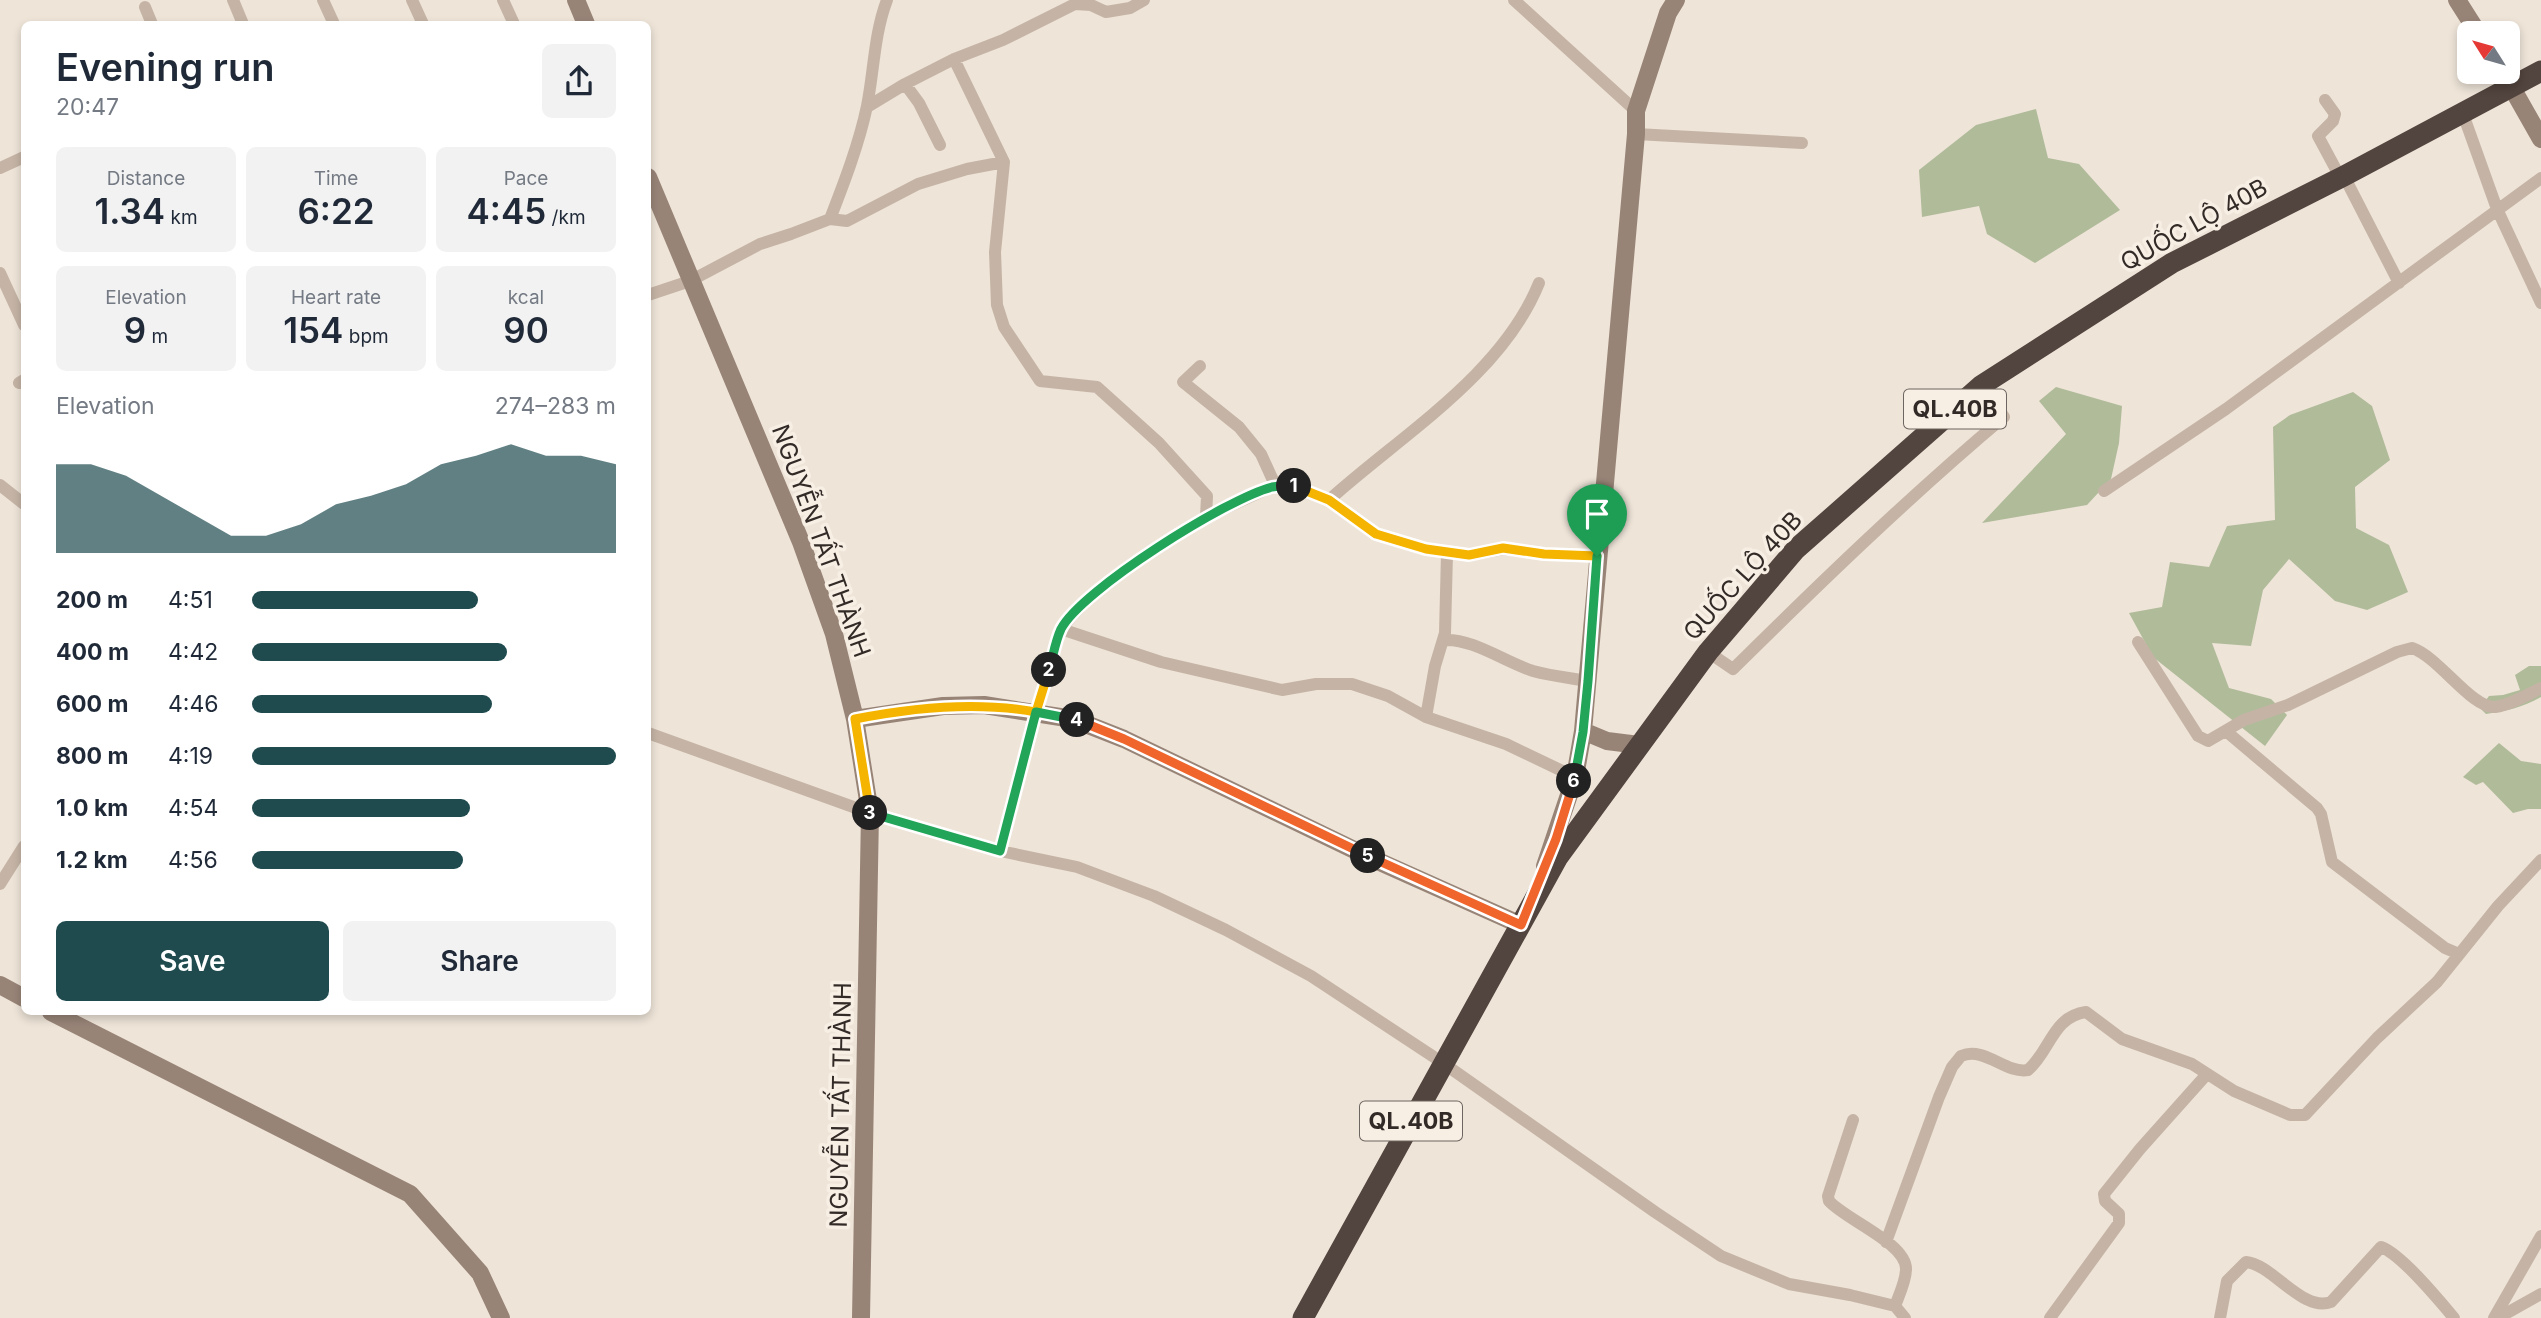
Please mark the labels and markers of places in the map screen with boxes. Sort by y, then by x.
pin: 1 [1276,468,1312,504]
pin [1567,484,1627,556]
pin: 2 [1032,652,1066,688]
pin: 4 [1060,702,1094,738]
pin: 6 [1556,764,1592,798]
pin: 3 [852,796,888,830]
pin: 5 [1350,838,1386,874]

